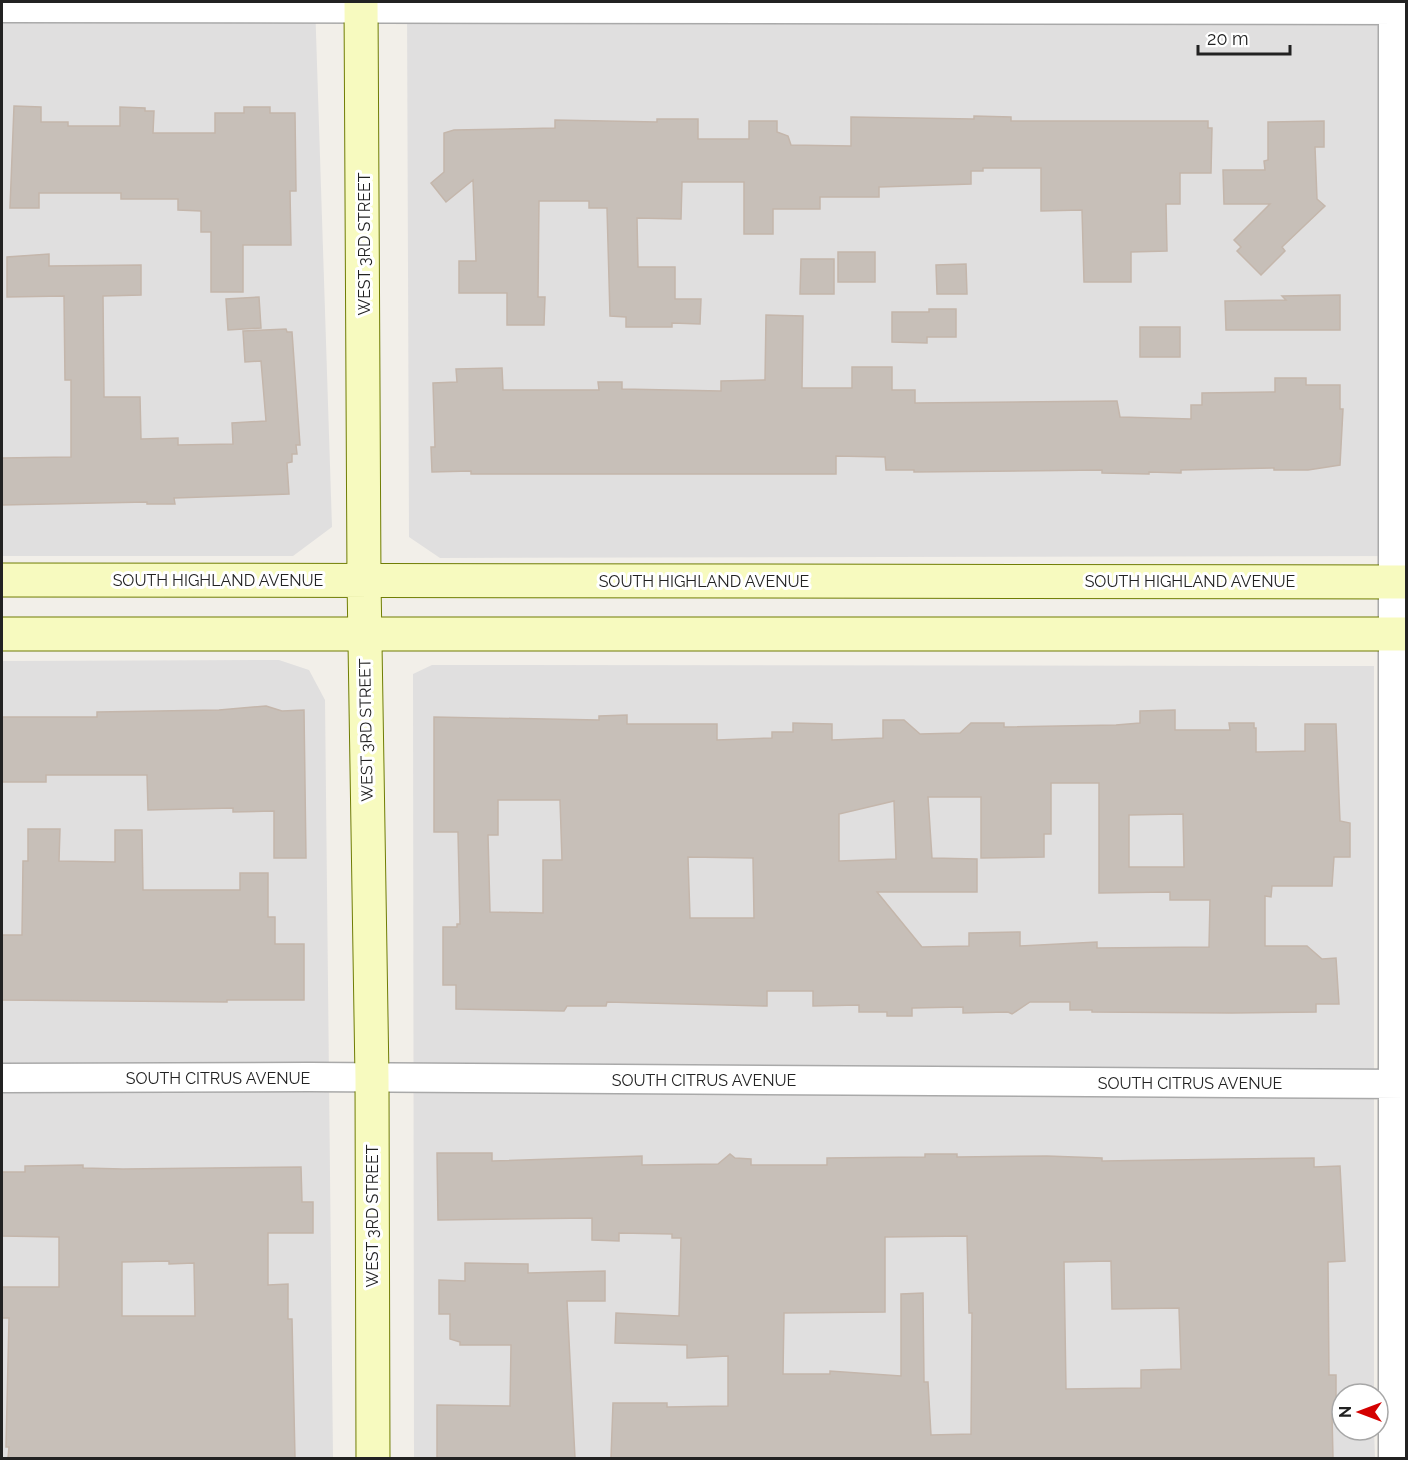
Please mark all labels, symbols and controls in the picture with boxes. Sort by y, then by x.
scale bar [1198,18,1290,56]
text: 20 m [1207,28,1249,49]
street label: WEST 3RD STREET [355,172,374,316]
street label: SOUTH HIGHLAND AVENUE [113,571,324,590]
street label: SOUTH HIGHLAND AVENUE [599,572,810,591]
street label: SOUTH HIGHLAND AVENUE [1085,572,1296,591]
street label: WEST 3RD STREET [355,658,377,802]
street label: SOUTH CITRUS AVENUE [126,1069,311,1088]
street label: SOUTH CITRUS AVENUE [612,1071,797,1090]
street label: SOUTH CITRUS AVENUE [1098,1074,1283,1093]
street label: WEST 3RD STREET [363,1144,382,1288]
north arrow [1330,1382,1390,1442]
text: N [1336,1406,1355,1418]

